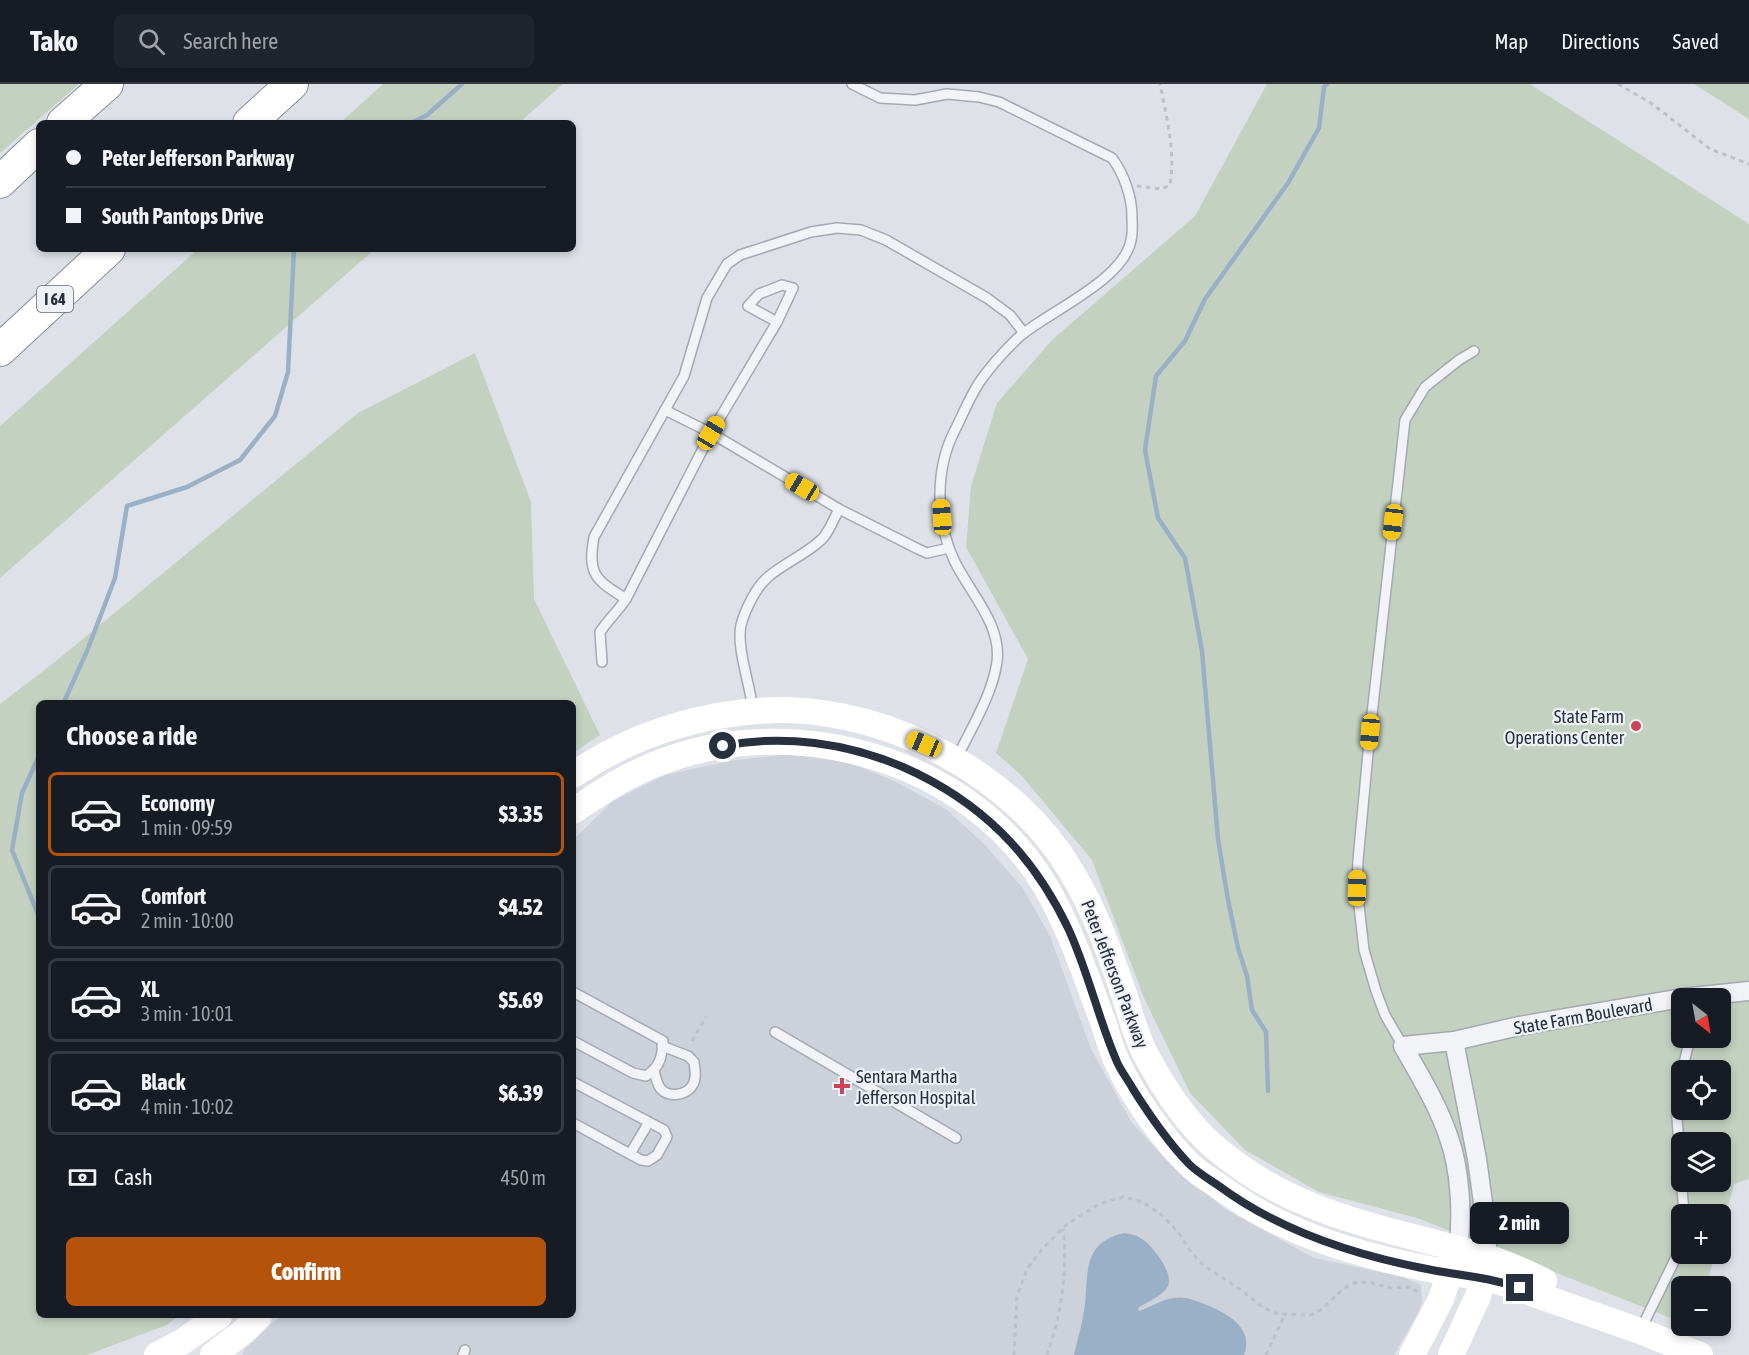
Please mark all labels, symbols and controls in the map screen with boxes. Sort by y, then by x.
search box [114,14,534,68]
text: Tako [30,25,78,57]
icon: search [135,25,168,58]
text: Search here [183,28,278,54]
text: Map [1494,29,1528,53]
text: Directions [1561,29,1640,53]
text: Saved [1673,29,1719,53]
text: Peter Jefferson Parkway [102,145,294,171]
text: South Pantops Drive [102,203,264,229]
road number: I 64 [37,286,73,312]
car [694,413,728,453]
car [782,470,822,504]
car [932,498,952,536]
car [1382,503,1404,541]
place label: State Farm Operations Center [1505,706,1625,748]
car [1359,713,1381,751]
marker: State Farm Operations Center [1629,719,1643,733]
text: Choose a ride [66,720,198,751]
car [904,729,944,759]
route start [709,732,736,759]
icon: car [69,787,123,841]
text: Economy [141,790,215,816]
text: $3.35 [499,801,543,827]
text: 1 min · 09:59 [141,816,233,839]
car [1348,870,1366,906]
icon: car [69,880,123,934]
text: Comfort [141,883,206,909]
text: $4.52 [499,894,543,920]
street label: Peter Jefferson Parkway [1077,897,1153,1051]
text: 2 min · 10:00 [141,909,234,932]
icon: car [69,973,123,1027]
text: XL [141,976,159,1002]
text: $5.69 [499,987,543,1013]
north arrow [1671,988,1731,1048]
map controls [1671,988,1731,1336]
street label: State Farm Boulevard [1512,993,1654,1039]
text: 3 min · 10:01 [141,1002,234,1025]
button: locate [1671,1060,1731,1120]
icon: car [69,1066,123,1120]
place label: Sentara Martha Jefferson Hospital [856,1066,976,1108]
text: Black [141,1069,185,1095]
marker: Sentara Martha Jefferson Hospital [833,1077,851,1095]
text: $6.39 [499,1080,543,1106]
text: 4 min · 10:02 [141,1095,234,1118]
button: layers [1671,1132,1731,1192]
icon: cash [66,1161,99,1194]
text: Cash [114,1164,153,1190]
text: 450 m [501,1166,546,1189]
callout: 2 min [1470,1201,1570,1243]
button: + [1671,1204,1731,1264]
text: 2 min [1499,1211,1540,1234]
button: Confirm [66,1237,546,1306]
route end [1506,1274,1533,1301]
button: − [1671,1276,1731,1336]

